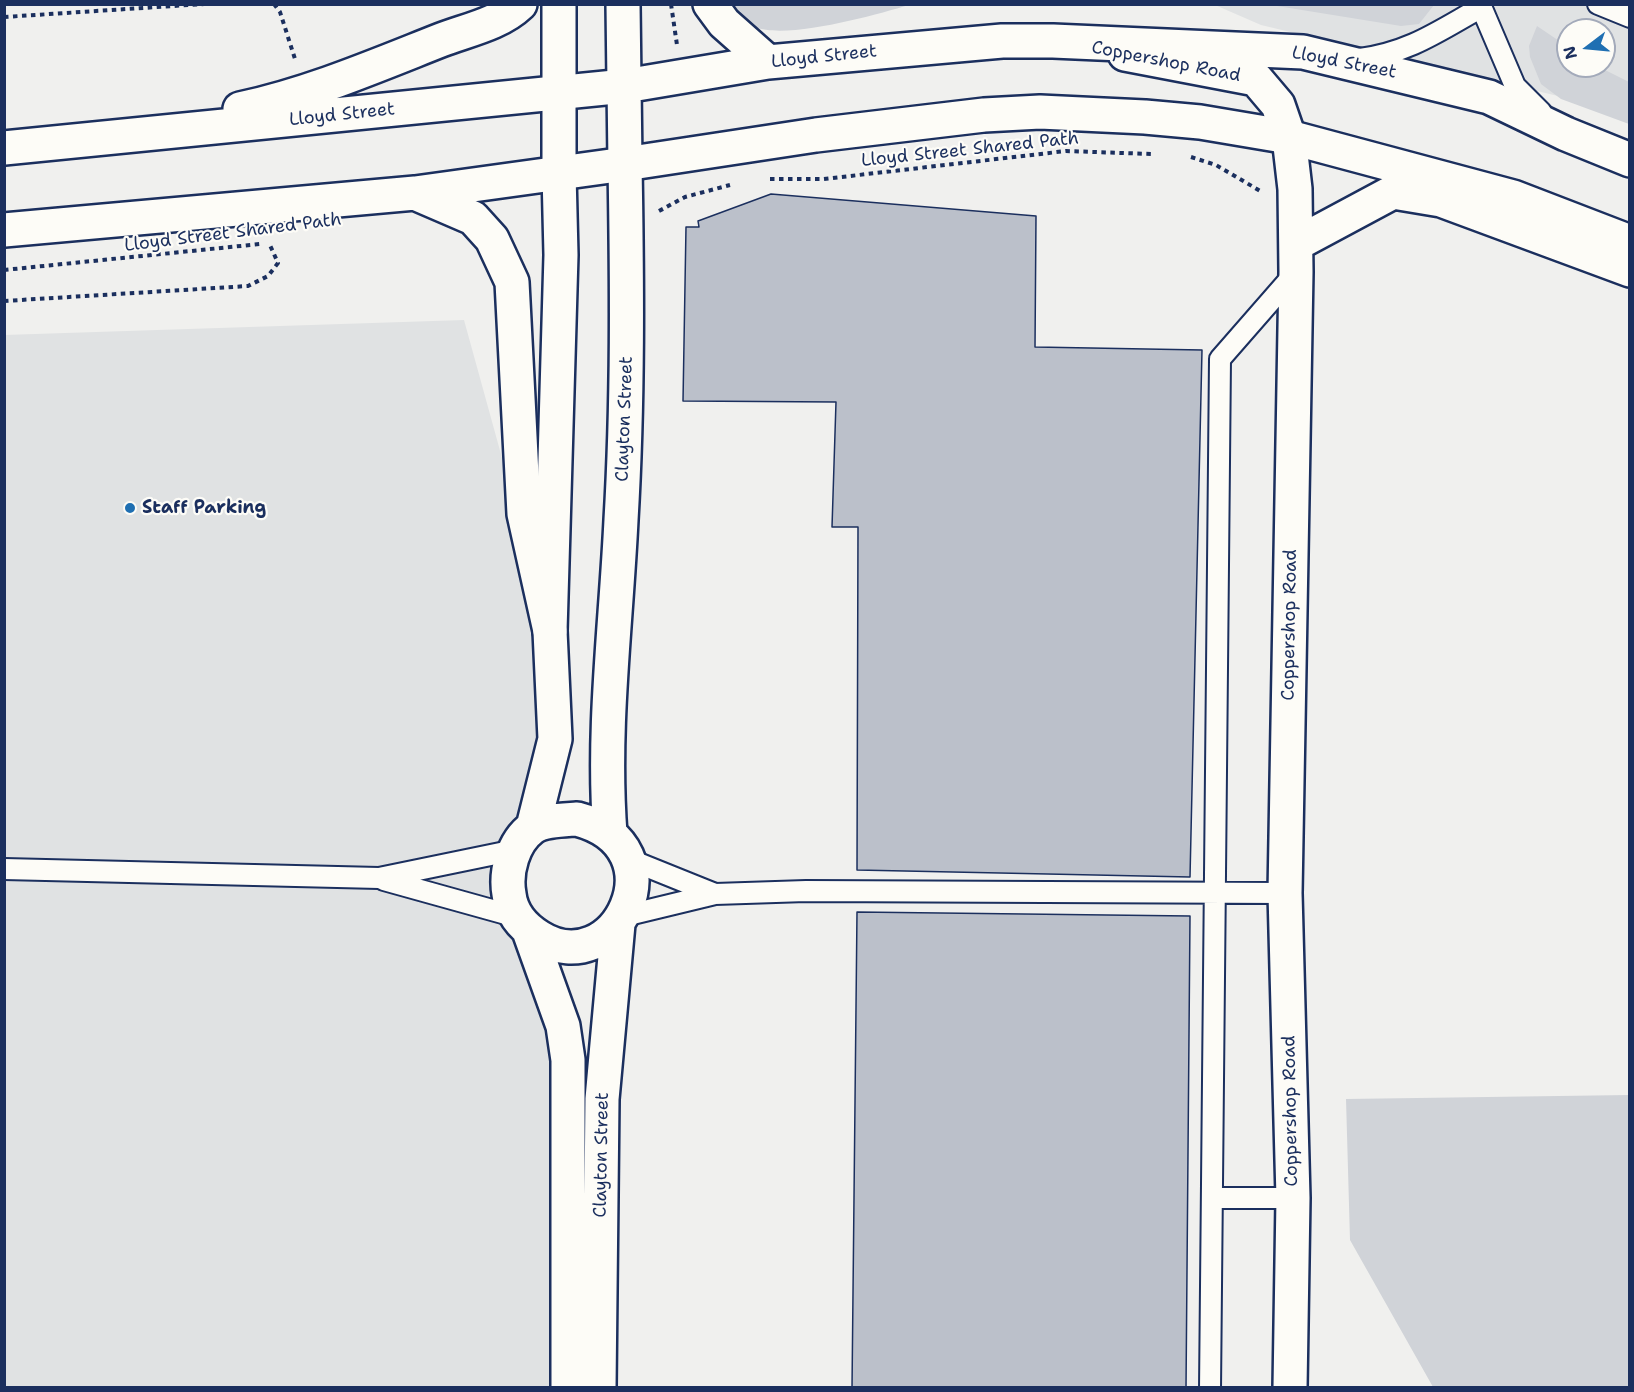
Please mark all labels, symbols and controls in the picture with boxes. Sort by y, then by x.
north arrow [1556,18,1616,78]
street label: Coppershop Road [1090,37,1242,87]
street label: Lloyd Street [770,41,878,73]
street label: Lloyd Street [1290,42,1398,84]
text: N [1558,44,1582,62]
street label: Lloyd Street [288,99,396,131]
street label: Lloyd Street Shared Path [860,128,1080,172]
street label: Lloyd Street Shared Path [123,209,343,257]
street label: Clayton Street [612,356,638,482]
place label: Staff Parking [142,497,266,519]
marker: Staff Parking [123,501,137,515]
street label: Coppershop Road [1278,549,1302,701]
street label: Coppershop Road [1279,1035,1303,1187]
street label: Clayton Street [590,1092,614,1218]

